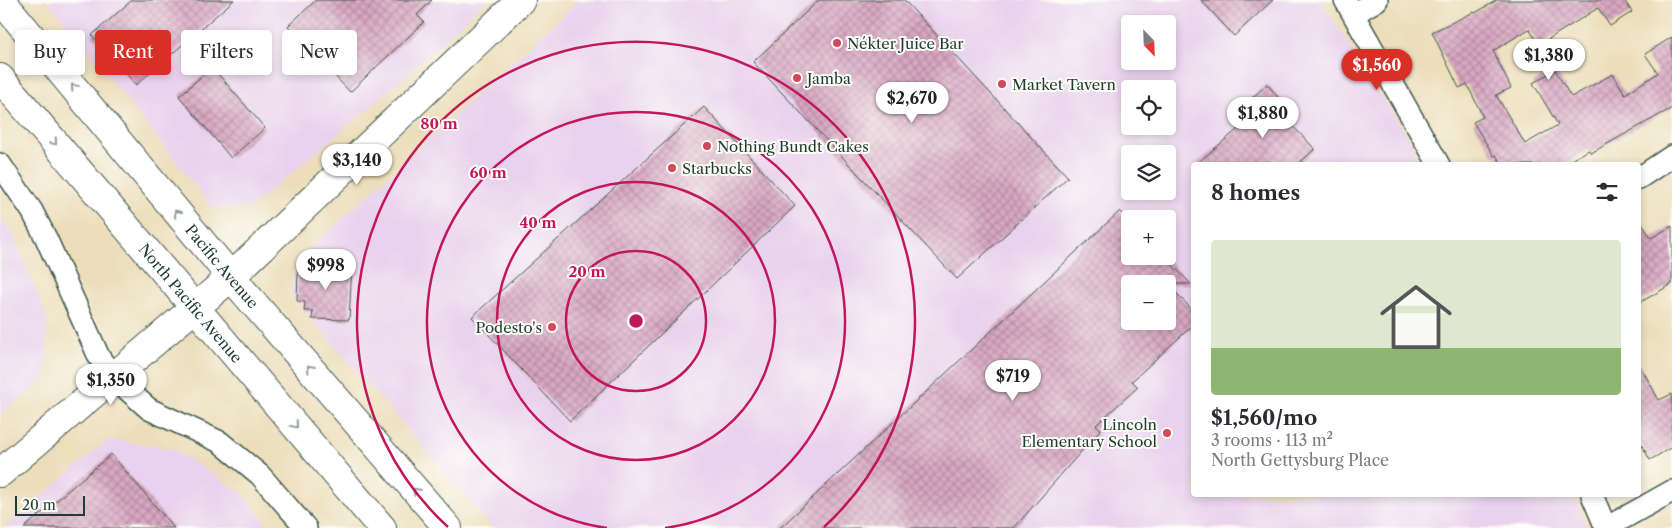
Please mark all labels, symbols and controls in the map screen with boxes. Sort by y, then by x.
north arrow [1121,15,1176,70]
map controls [1121,15,1176,330]
chip: Buy [15,30,85,75]
chip: Rent [95,30,171,75]
chip: Filters [181,30,272,75]
chip: New [282,30,357,75]
place label: Nékter Juice Bar [847,34,964,53]
marker: Nékter Juice Bar [831,37,843,49]
pin: $1,380 [1508,38,1590,81]
text: $1,380 [1524,45,1574,65]
pin: $1,560 [1336,48,1418,91]
text: $1,560 [1352,55,1402,75]
place label: Jamba [805,69,851,88]
marker: Jamba [791,72,803,84]
place label: Market Tavern [1012,75,1116,94]
marker: Market Tavern [996,78,1008,90]
button: locate [1121,80,1176,135]
pin: $2,670 [871,82,953,124]
one-way arrow [71,84,80,93]
text: $2,670 [887,88,937,108]
pin: $1,880 [1222,96,1304,139]
text: $1,880 [1238,103,1288,123]
text: 80 m [420,114,458,133]
one-way arrow [49,136,58,145]
place label: Nothing Bundt Cakes [717,137,869,156]
marker: Nothing Bundt Cakes [701,140,713,152]
pin: $3,140 [316,144,398,186]
button: layers [1121,145,1176,200]
text: $3,140 [332,150,382,170]
place label: Starbucks [682,159,752,178]
marker: Starbucks [666,162,678,174]
text: 60 m [469,163,507,182]
icon: filters [1593,178,1621,206]
text: 8 homes [1211,180,1300,205]
one-way arrow [174,209,183,218]
button: + [1121,210,1176,265]
text: 40 m [519,213,557,232]
street label: Pacific Avenue [181,220,263,312]
street label: North Pacific Avenue [135,239,247,366]
pin: $998 [296,248,356,291]
text: $998 [307,255,345,275]
text: 20 m [568,262,606,281]
icon: home [1371,272,1461,362]
button: − [1121,275,1176,330]
centre of rings [627,312,645,330]
place label: Podesto's [475,318,542,337]
marker: Podesto's [546,321,558,333]
pin: $719 [983,360,1043,402]
pin: $1,350 [70,364,152,406]
one-way arrow [307,365,316,374]
text: $719 [996,366,1030,386]
text: $1,350 [87,370,135,390]
text: $1,560/mo [1211,405,1317,430]
place label: Lincoln Elementary School [1022,415,1158,451]
one-way arrow [289,419,298,428]
marker: Lincoln Elementary School [1161,427,1173,439]
text: 3 rooms · 113 m² [1211,430,1333,450]
text: North Gettysburg Place [1211,450,1389,470]
one-way arrow [413,488,422,497]
scale bar [15,493,85,516]
text: 20 m [22,496,56,514]

